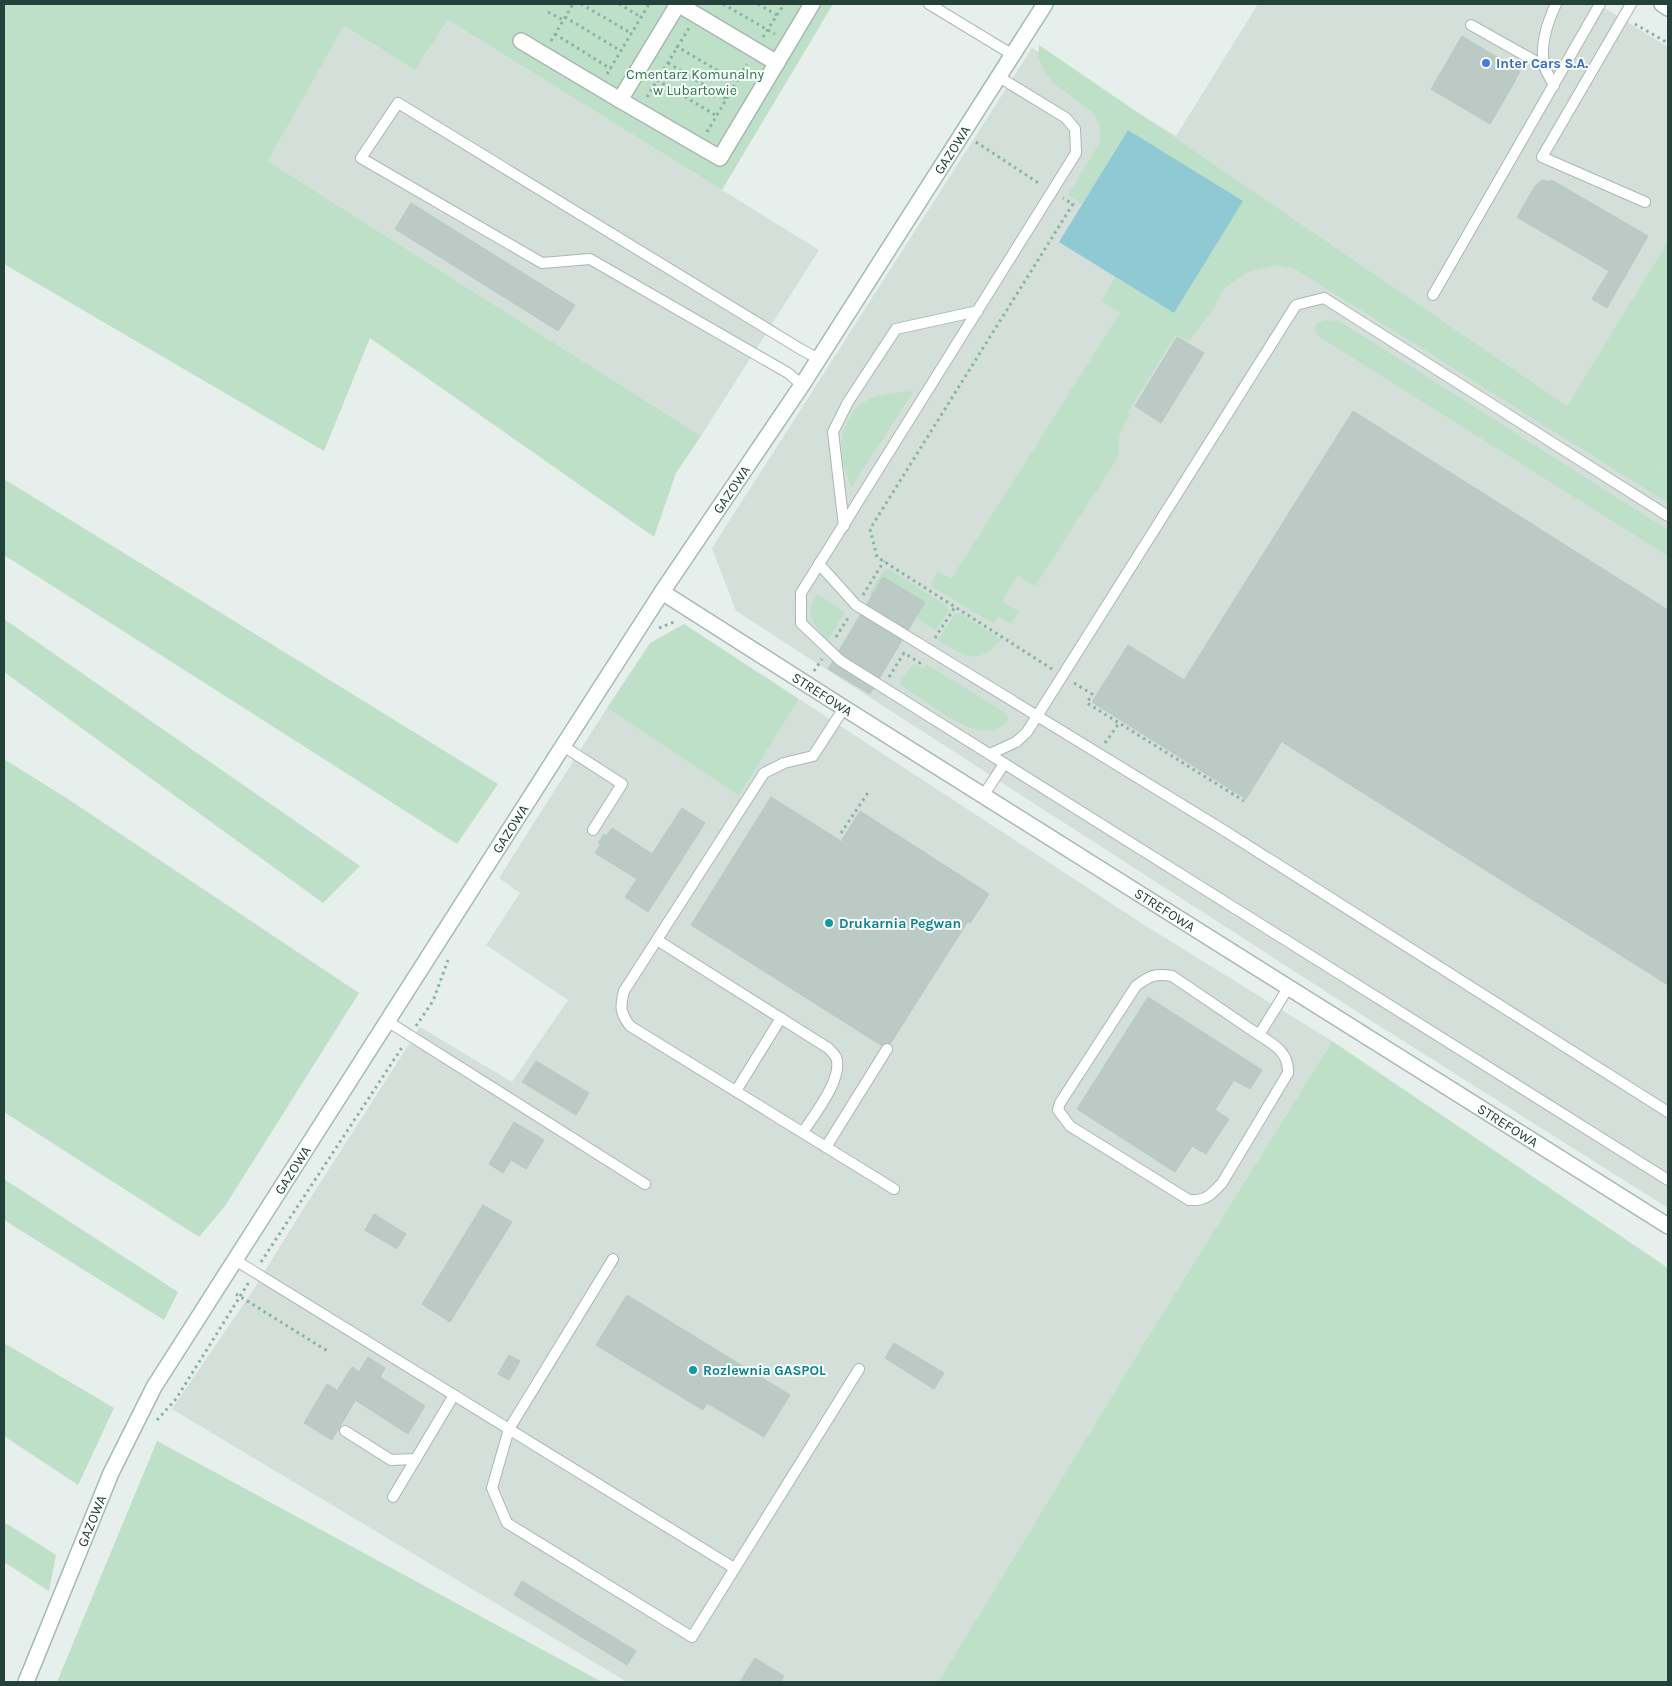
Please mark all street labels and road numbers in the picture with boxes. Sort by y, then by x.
street label: GAZOWA [930,122,974,177]
street label: GAZOWA [709,462,754,517]
street label: STREFOWA [789,669,856,720]
street label: GAZOWA [488,801,532,856]
street label: STREFOWA [1132,884,1199,935]
street label: STREFOWA [1474,1100,1541,1151]
street label: GAZOWA [271,1143,314,1198]
street label: GAZOWA [73,1492,110,1549]

